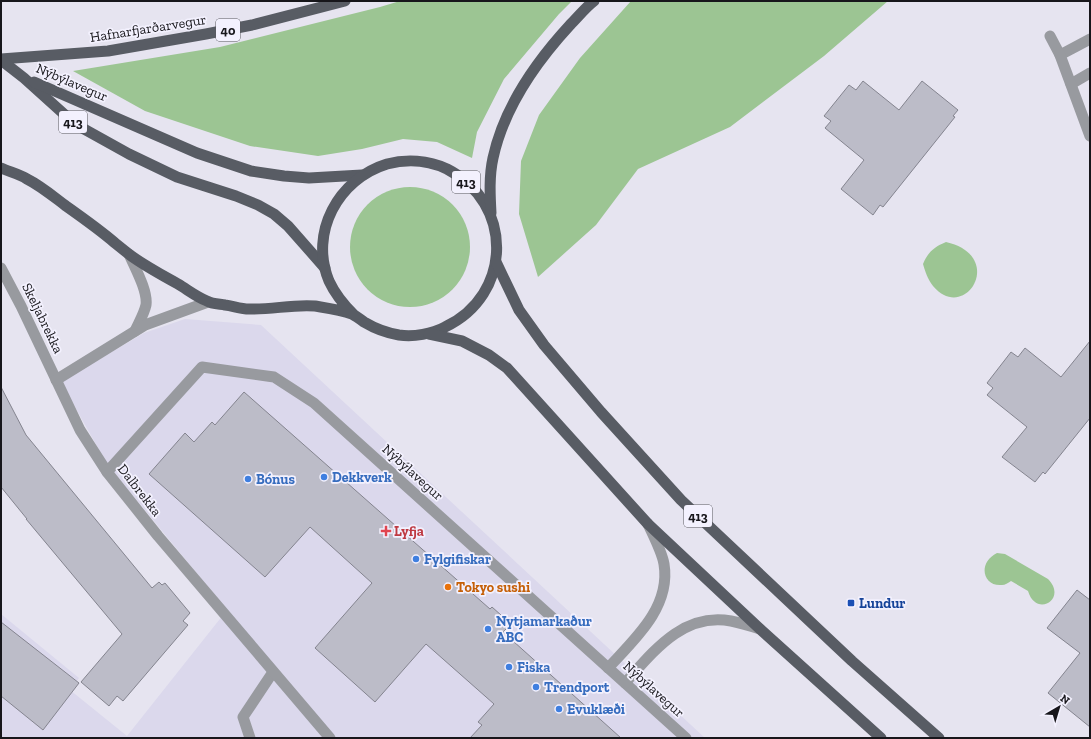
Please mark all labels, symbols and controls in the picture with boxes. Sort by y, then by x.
street label: Hafnarfjarðarvegur [89,11,208,46]
road number: 40 [216,19,240,41]
street label: Nýbýlavegur [33,60,110,105]
road number: 413 [59,111,87,133]
road number: 413 [452,171,480,193]
street label: Skeljabrekka [18,280,67,356]
street label: Nýbýlavegur [379,441,447,504]
street label: Dalbrekka [114,461,165,520]
place label: Dekkverk [332,469,392,486]
place label: Bónus [256,471,296,488]
marker: Dekkverk [319,472,329,482]
marker: Bónus [243,474,253,484]
road number: 413 [684,505,712,527]
place label: Lyfja [394,523,424,540]
marker: Lyfja [381,526,391,536]
place label: Fylgifiskar [424,551,491,568]
marker: Fylgifiskar [411,554,421,564]
place label: Tokyo sushi [456,579,530,596]
marker: Tokyo sushi [443,582,453,592]
place label: Lundur [859,595,906,612]
marker: Lundur [846,598,856,608]
place label: Nytjamarkaður ABC [496,613,592,646]
marker: Nytjamarkaður ABC [483,624,493,634]
street label: Nýbýlavegur [620,658,688,721]
place label: Fiska [517,659,550,676]
marker: Fiska [504,662,514,672]
place label: Trendport [544,679,610,696]
marker: Trendport [531,682,541,692]
north arrow [1039,687,1079,727]
text: N [1058,692,1073,708]
place label: Evuklæði [567,701,625,718]
marker: Evuklæði [554,704,564,714]

